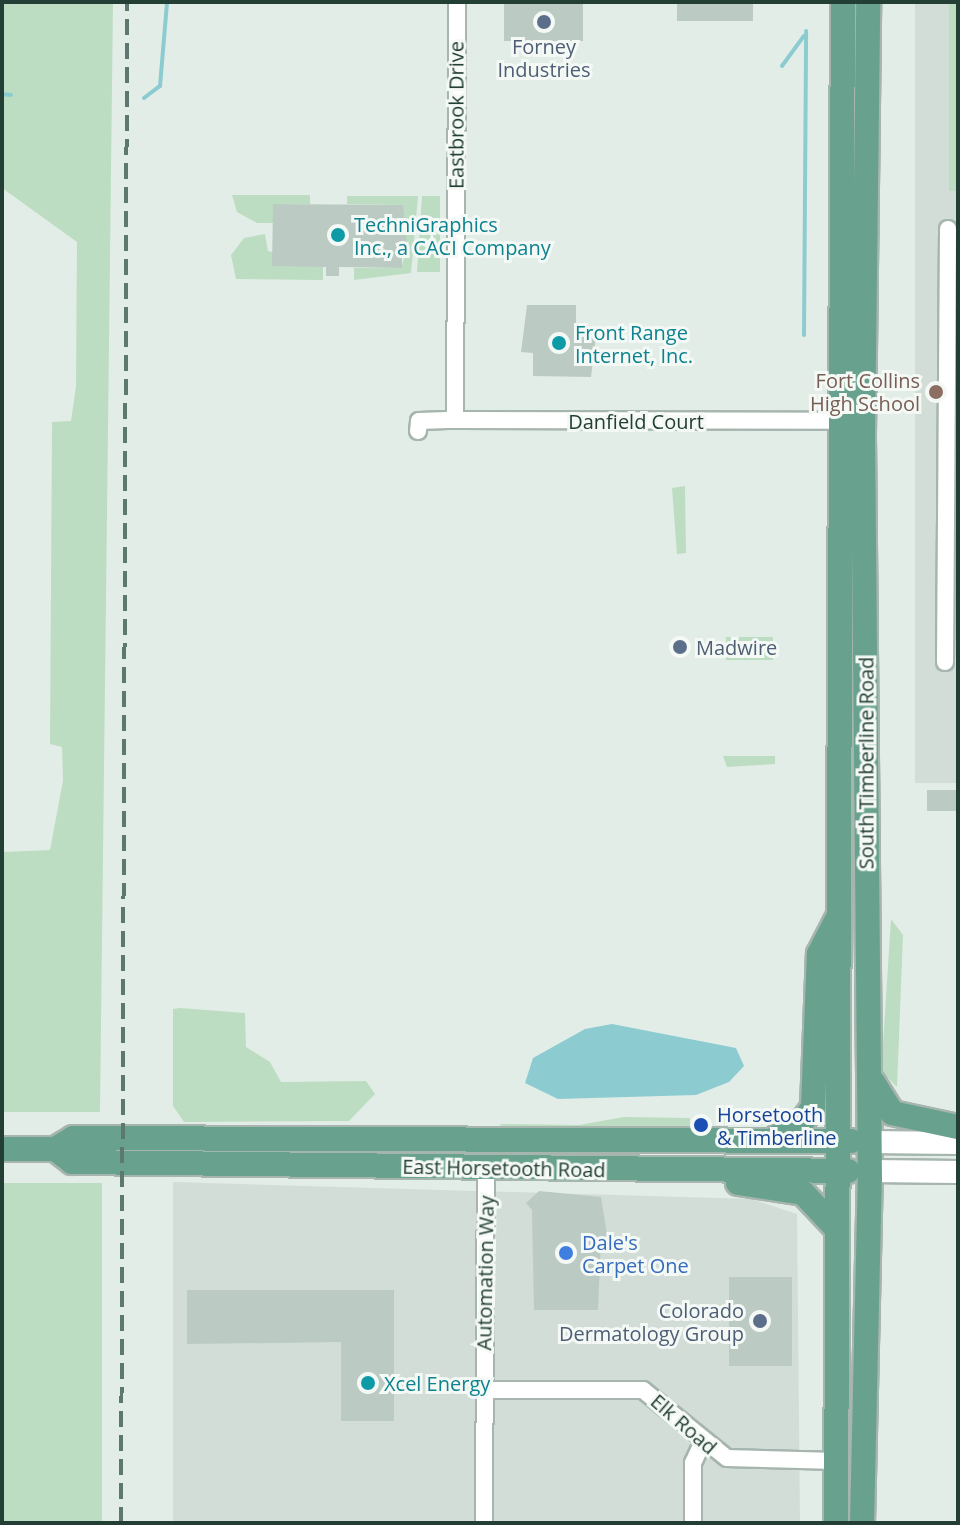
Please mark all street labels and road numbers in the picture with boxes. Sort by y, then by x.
street label: Eastbrook Drive [444,41,468,189]
street label: Danfield Court [568,409,704,433]
street label: South Timberline Road [854,657,878,869]
street label: East Horsetooth Road [402,1154,606,1182]
street label: Automation Way [472,1195,498,1351]
street label: Elk Road [646,1389,722,1459]

